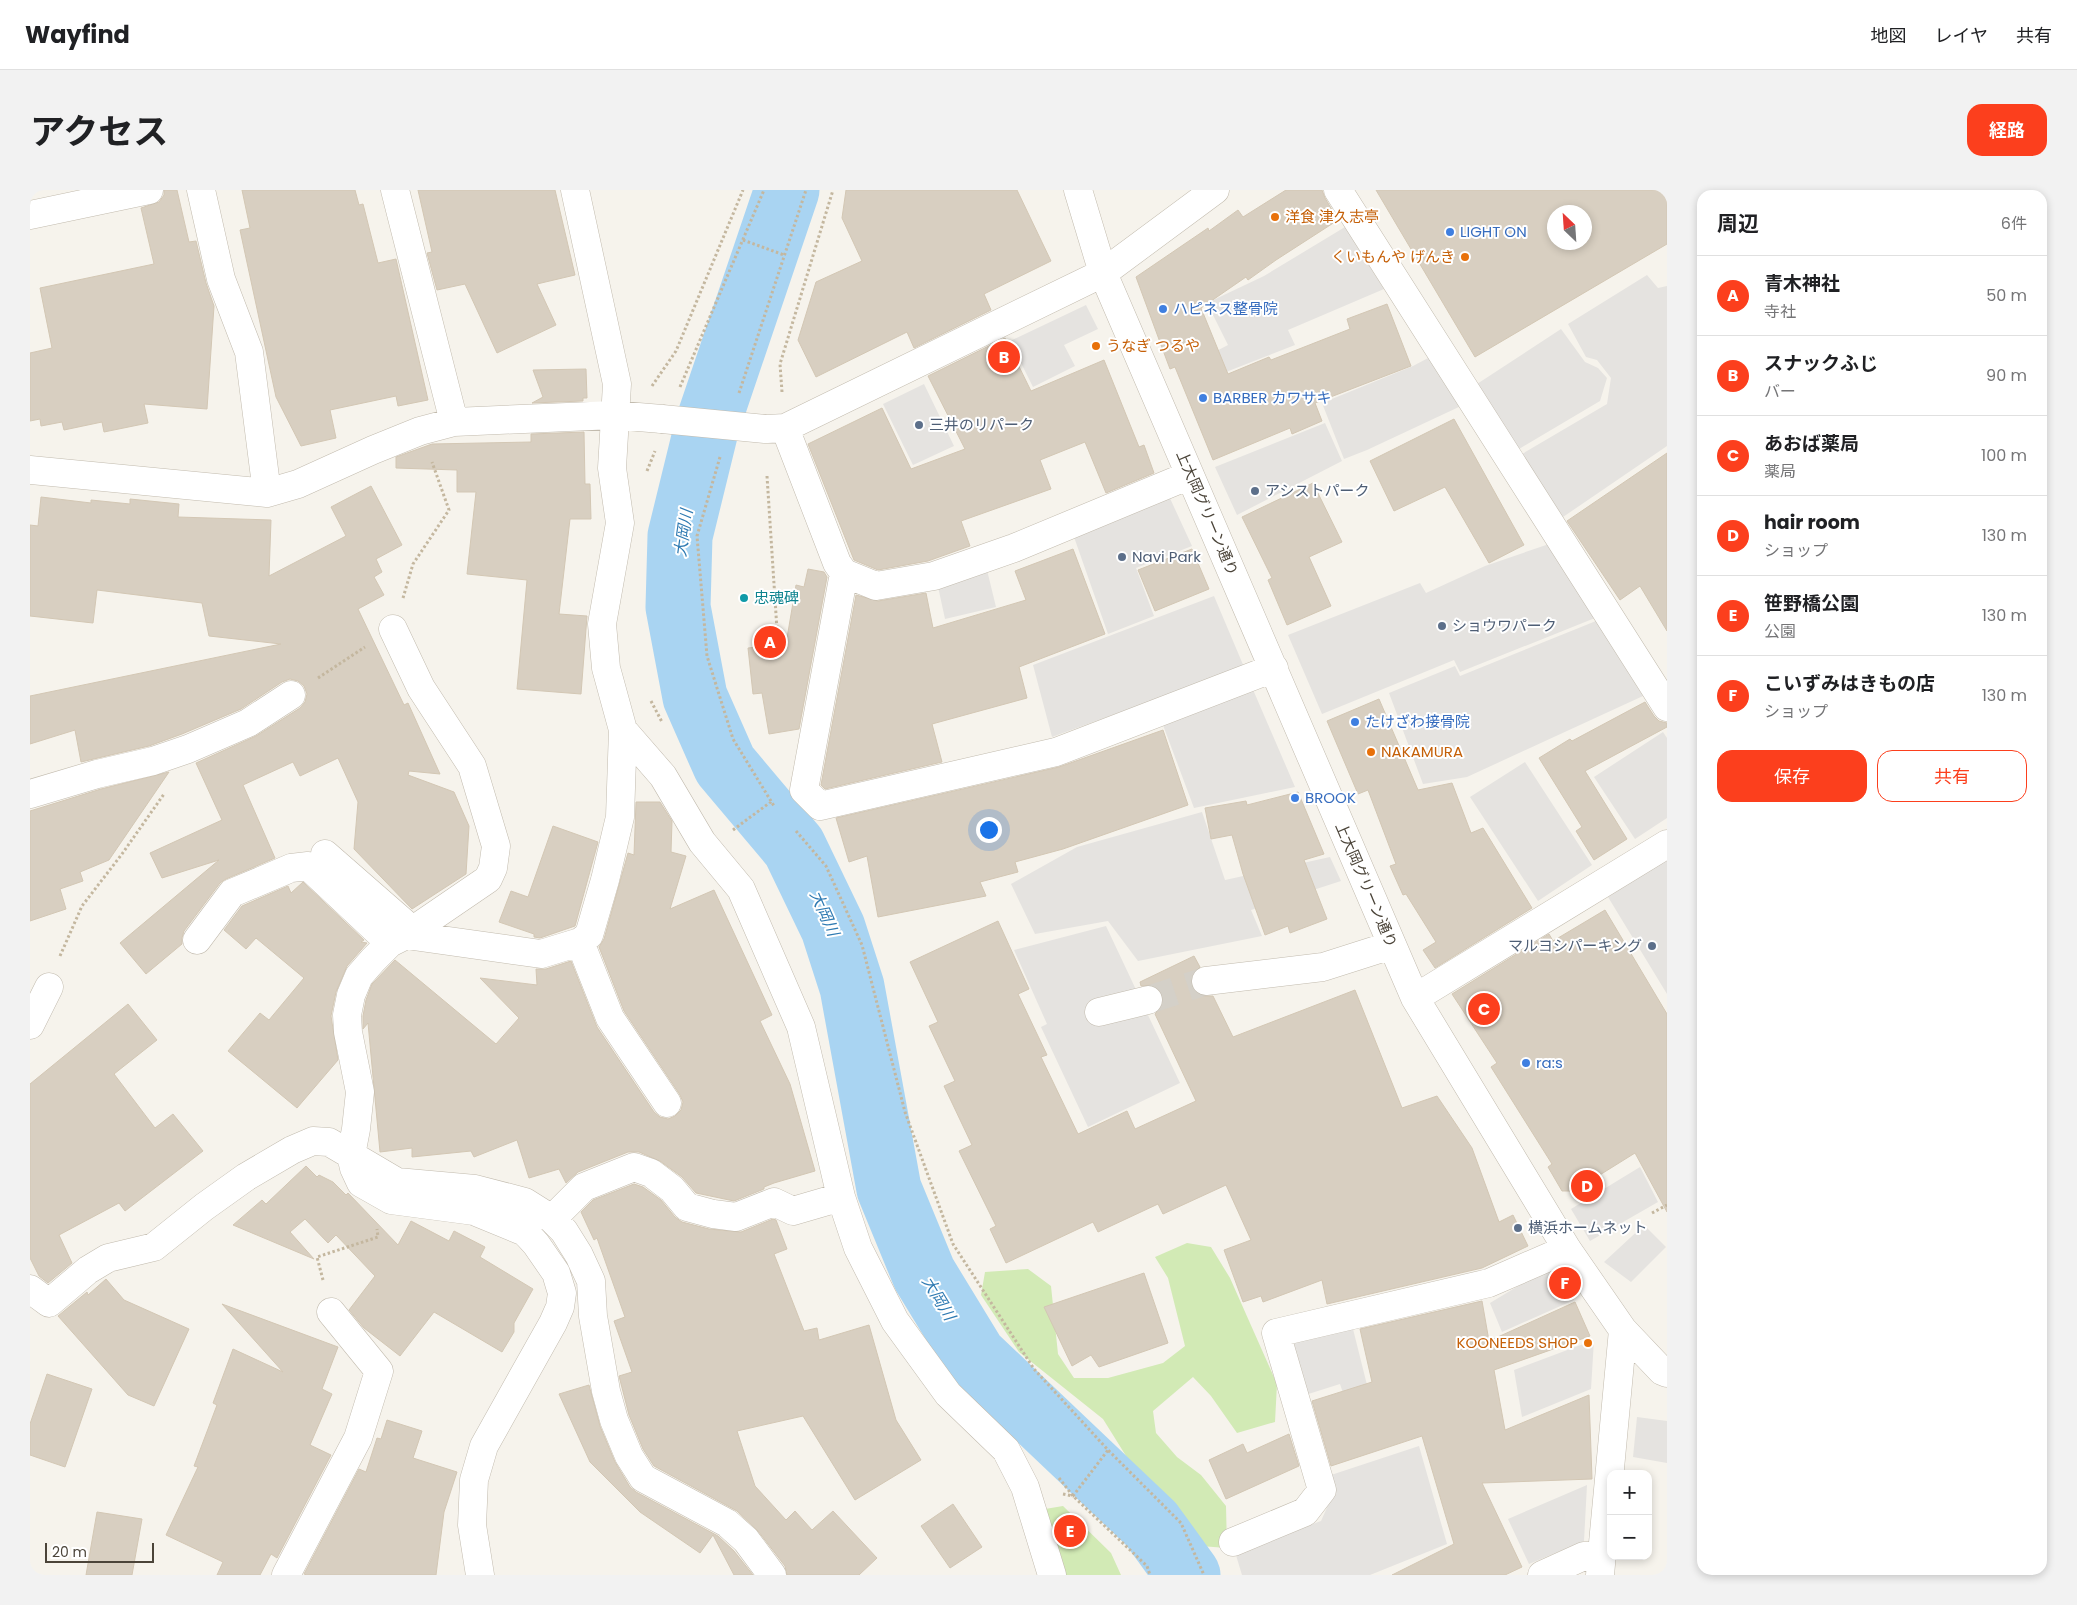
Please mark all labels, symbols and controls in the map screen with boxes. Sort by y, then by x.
text: Wayfind [25,18,130,51]
text: 地図 [1871,23,1907,48]
text: レイヤ [1935,23,1988,48]
text: 共有 [2016,23,2052,48]
button: 経路 [1967,104,2047,156]
text: アクセス [30,107,168,156]
north arrow [1547,205,1592,250]
place label: 洋食 津久志亭 [1285,206,1379,227]
text: 周辺 [1717,209,1759,238]
marker: 洋食 津久志亭 [1269,211,1281,223]
text: 6件 [2001,212,2027,235]
place label: LIGHT ON [1460,221,1527,242]
marker: LIGHT ON [1444,226,1456,238]
place label: くいもんや げんき [1331,246,1455,267]
marker: くいもんや げんき [1459,251,1471,263]
text: 青木神社 [1764,270,1840,297]
text: A [1727,284,1739,307]
text: 50 m [1986,284,2027,307]
place label: ハピネス整骨院 [1173,298,1278,319]
text: 寺社 [1764,300,1796,323]
marker: ハピネス整骨院 [1157,303,1169,315]
place label: うなぎ つるや [1106,335,1200,356]
pin: B [988,338,1020,376]
marker: うなぎ つるや [1090,340,1102,352]
text: スナックふじ [1764,350,1878,377]
text: B [1728,364,1738,387]
text: 90 m [1986,364,2027,387]
text: バー [1764,380,1796,403]
place label: BARBER カワサキ [1213,387,1331,408]
marker: BARBER カワサキ [1197,392,1209,404]
place label: 三井のリパーク [929,414,1034,435]
marker: 三井のリパーク [913,419,925,431]
text: あおば薬局 [1764,430,1859,457]
text: C [1727,444,1739,467]
text: 100 m [1981,444,2027,467]
street label: 上大岡グリーン通り [1172,447,1243,579]
text: 薬局 [1764,460,1796,483]
place label: アシストパーク [1265,480,1369,501]
marker: アシストパーク [1249,485,1261,497]
water label: 大岡川 [669,506,699,558]
text: hair room [1764,509,1860,536]
text: D [1727,524,1739,547]
text: 130 m [1982,524,2027,547]
text: ショップ [1764,539,1828,562]
place label: Navi Park [1132,546,1201,567]
marker: Navi Park [1116,551,1128,563]
place label: 忠魂碑 [754,587,799,608]
text: 笹野橋公園 [1764,590,1859,617]
marker: 忠魂碑 [738,592,750,604]
text: E [1729,604,1737,627]
text: 130 m [1982,604,2027,627]
place label: ショウワパーク [1452,615,1557,636]
marker: ショウワパーク [1436,620,1448,632]
text: 公園 [1764,620,1796,643]
pin: A [754,623,786,661]
text: こいずみはきもの店 [1764,670,1935,697]
text: F [1729,684,1737,707]
text: 130 m [1982,684,2027,707]
text: ショップ [1764,700,1828,723]
place label: たけざわ接骨院 [1365,711,1470,732]
marker: たけざわ接骨院 [1349,716,1361,728]
place label: NAKAMURA [1381,741,1463,762]
marker: NAKAMURA [1365,746,1377,758]
button: 保存 [1717,750,1867,802]
button: 共有 [1877,750,2027,802]
place label: BROOK [1305,787,1356,808]
marker: BROOK [1289,792,1301,804]
your location [976,817,1002,843]
street label: 上大岡グリーン通り [1331,819,1402,951]
water label: 大岡川 [804,887,846,942]
place label: マルヨシパーキング [1508,935,1642,956]
marker: マルヨシパーキング [1646,940,1658,952]
pin: C [1468,990,1500,1028]
place label: ra:s [1536,1052,1563,1073]
marker: ra:s [1520,1057,1532,1069]
pin: D [1571,1167,1603,1205]
place label: 横浜ホームネット [1528,1217,1648,1238]
marker: 横浜ホームネット [1512,1222,1524,1234]
pin: F [1549,1264,1581,1302]
water label: 大岡川 [916,1272,962,1326]
place label: KOONEEDS SHOP [1456,1332,1578,1353]
marker: KOONEEDS SHOP [1582,1337,1594,1349]
map controls [1607,1470,1652,1560]
button: + [1607,1470,1652,1515]
pin: E [1054,1512,1086,1550]
button: − [1607,1515,1652,1560]
scale bar [45,1540,154,1563]
text: 20 m [52,1542,87,1562]

